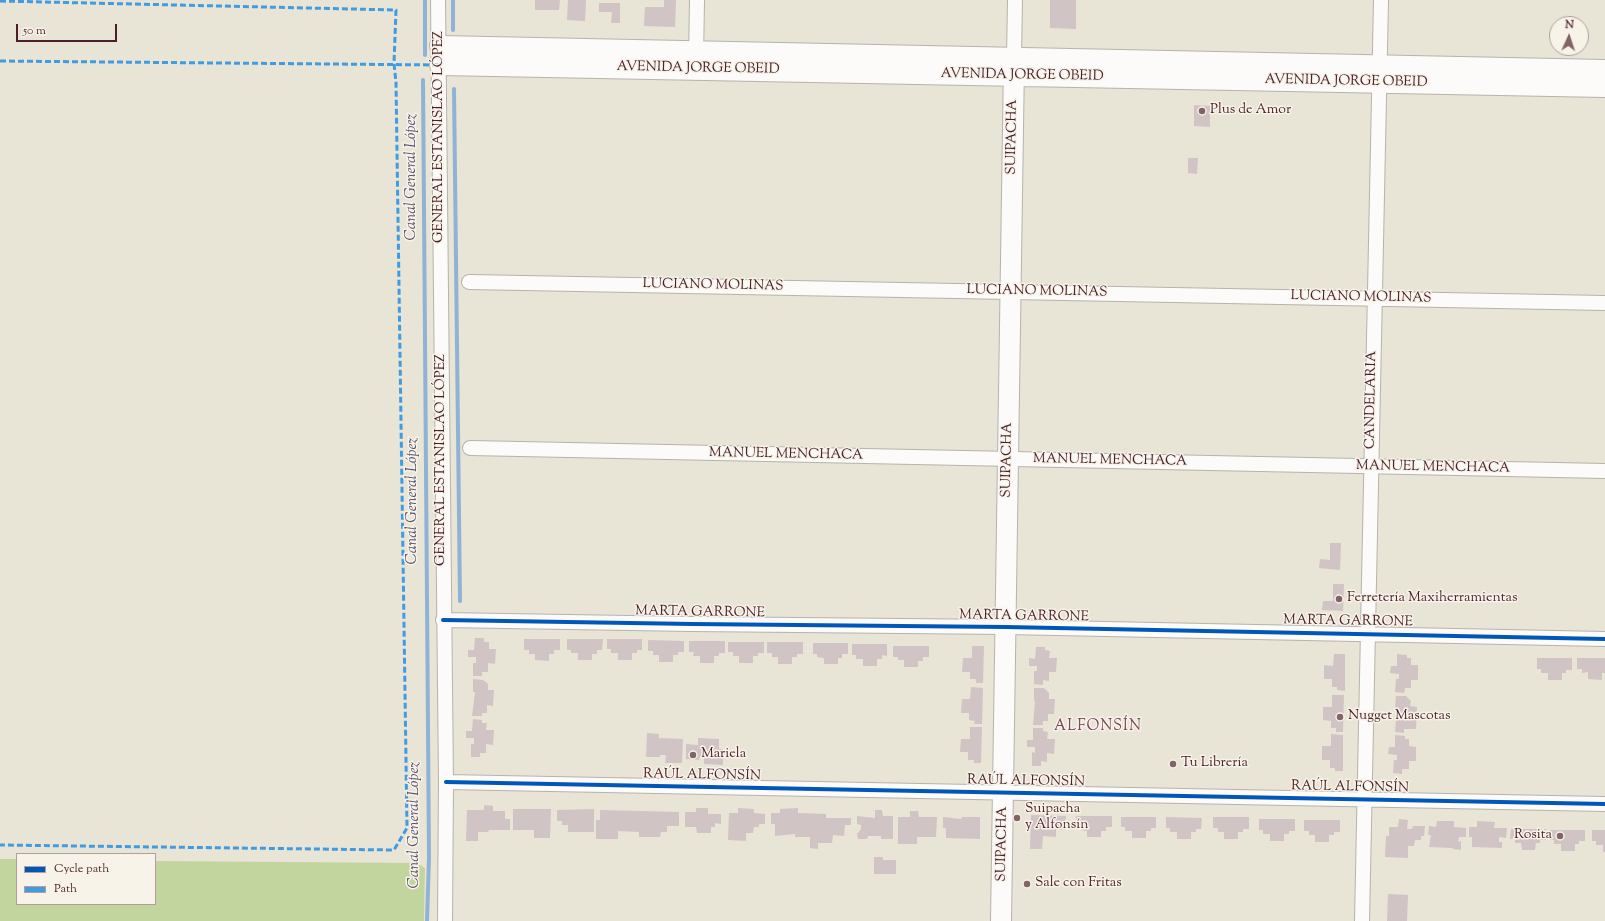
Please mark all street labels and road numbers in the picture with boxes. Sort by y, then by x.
street label: GENERAL ESTANISLAO LÓPEZ [432,31,448,243]
street label: AVENIDA JORGE OBEID [616,59,780,79]
street label: AVENIDA JORGE OBEID [940,66,1104,86]
street label: AVENIDA JORGE OBEID [1264,72,1428,92]
street label: SUIPACHA [1004,99,1022,175]
street label: LUCIANO MOLINAS [642,276,784,296]
street label: LUCIANO MOLINAS [966,282,1108,302]
street label: LUCIANO MOLINAS [1290,288,1432,308]
street label: CANDELARIA [1363,351,1381,449]
street label: GENERAL ESTANISLAO LÓPEZ [434,354,450,566]
street label: SUIPACHA [999,422,1017,498]
street label: MANUEL MENCHACA [709,445,863,465]
street label: MANUEL MENCHACA [1033,451,1187,471]
street label: MANUEL MENCHACA [1356,458,1510,478]
street label: MARTA GARRONE [635,603,765,623]
street label: MARTA GARRONE [959,607,1089,627]
street label: MARTA GARRONE [1283,612,1413,632]
street label: RAÚL ALFONSÍN [643,767,761,785]
street label: RAÚL ALFONSÍN [967,773,1085,791]
street label: RAÚL ALFONSÍN [1291,779,1409,797]
street label: SUIPACHA [994,806,1012,882]

